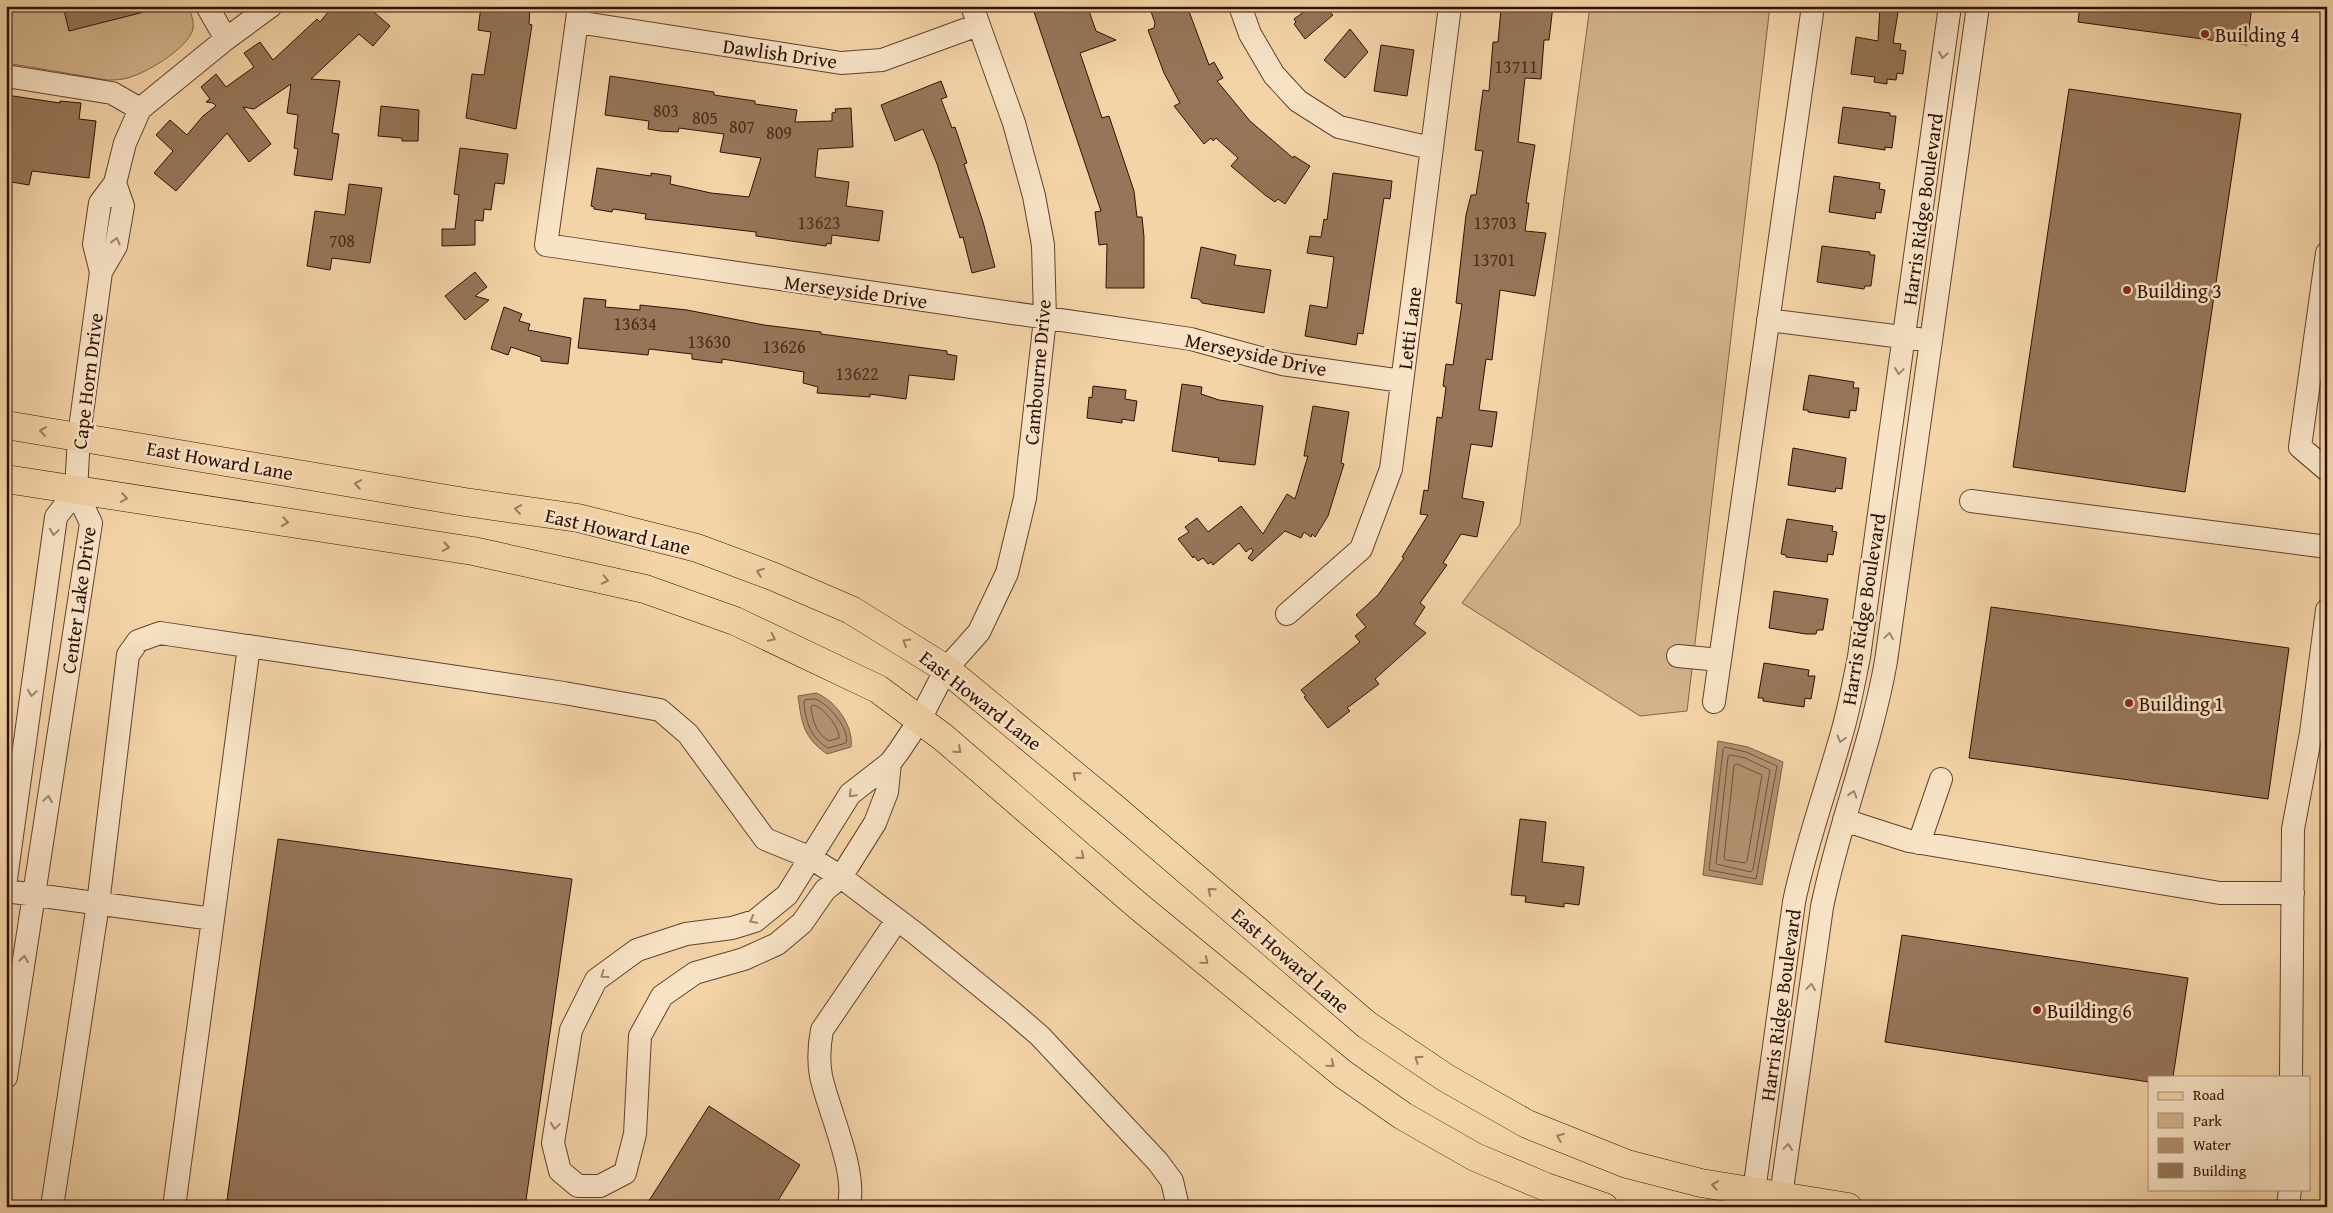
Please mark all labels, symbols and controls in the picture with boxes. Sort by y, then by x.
place label: Building 4 [2215,20,2300,49]
marker: Building 4 [2199,28,2211,40]
street label: Dawlish Drive [721,31,839,75]
one-way arrow [1938,51,1949,59]
house number: 13711 [1494,53,1538,80]
house number: 803 [653,97,679,124]
house number: 805 [692,104,718,131]
street label: Harris Ridge Boulevard [1894,111,1950,307]
house number: 807 [729,113,755,140]
house number: 809 [766,119,792,146]
house number: 13623 [797,209,841,236]
house number: 13703 [1473,209,1517,236]
house number: 708 [329,227,355,254]
one-way arrow [111,237,121,245]
house number: 13701 [1472,246,1516,273]
street label: Merseyside Drive [783,267,929,315]
place label: Building 3 [2137,276,2222,305]
marker: Building 3 [2121,284,2133,296]
street label: Letti Lane [1390,285,1428,371]
street label: Cambourne Drive [1016,298,1058,446]
house number: 13634 [613,310,657,337]
street label: Cape Horn Drive [64,311,110,451]
street label: Merseyside Drive [1182,325,1330,383]
house number: 13630 [687,328,731,355]
house number: 13626 [762,333,806,360]
house number: 13622 [835,360,879,387]
one-way arrow [1894,367,1904,376]
one-way arrow [38,426,46,437]
street label: East Howard Lane [144,433,296,487]
one-way arrow [354,479,362,489]
one-way arrow [121,492,129,503]
street label: East Howard Lane [542,500,694,562]
one-way arrow [514,504,522,515]
street label: Harris Ridge Boulevard [1834,511,1893,707]
one-way arrow [281,517,289,527]
street label: Center Lake Drive [53,525,103,675]
one-way arrow [49,528,59,536]
one-way arrow [442,541,450,552]
one-way arrow [756,568,764,578]
one-way arrow [600,574,609,585]
one-way arrow [767,632,776,642]
one-way arrow [1884,632,1894,641]
one-way arrow [902,639,911,649]
street label: East Howard Lane [914,643,1048,757]
one-way arrow [27,689,37,697]
place label: Building 1 [2139,689,2224,718]
marker: Building 1 [2123,697,2135,709]
one-way arrow [1836,735,1846,743]
one-way arrow [952,745,961,753]
one-way arrow [1073,773,1082,781]
one-way arrow [849,788,858,797]
one-way arrow [1847,790,1857,799]
one-way arrow [43,794,53,803]
one-way arrow [1075,851,1084,859]
one-way arrow [1208,888,1217,896]
street label: East Howard Lane [1225,900,1357,1020]
street label: Harris Ridge Boulevard [1752,907,1808,1103]
one-way arrow [750,914,759,924]
one-way arrow [18,955,29,963]
one-way arrow [1200,955,1209,964]
one-way arrow [600,969,610,978]
one-way arrow [1805,982,1815,991]
place label: Building 6 [2047,996,2132,1025]
marker: Building 6 [2031,1004,2043,1016]
one-way arrow [1415,1056,1424,1065]
one-way arrow [1325,1058,1334,1067]
legend [2148,1076,2310,1190]
text: Road [2193,1084,2224,1105]
text: Park [2193,1110,2222,1131]
one-way arrow [551,1122,561,1131]
one-way arrow [1556,1133,1565,1144]
text: Water [2193,1134,2231,1155]
one-way arrow [1782,1143,1792,1152]
text: Building [2193,1160,2247,1181]
one-way arrow [1711,1181,1719,1191]

